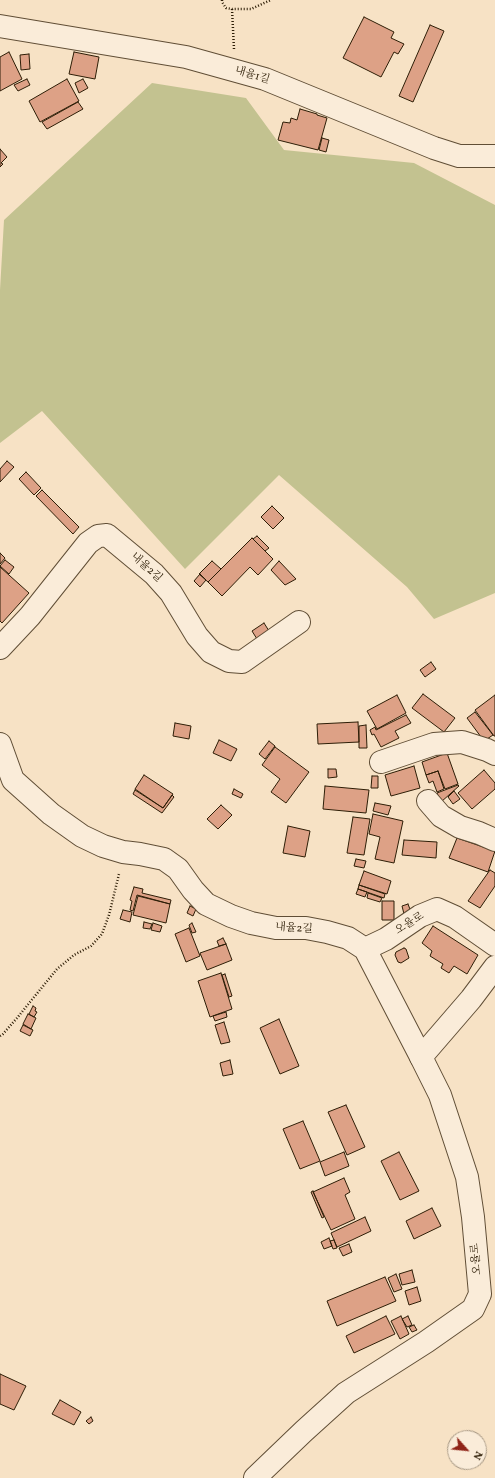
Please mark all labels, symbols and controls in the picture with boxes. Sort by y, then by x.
street label: 내율1길 [233,64,271,88]
street label: 내율2길 [128,550,164,586]
street label: 오율로 [393,910,427,938]
street label: 내율2길 [275,921,313,937]
street label: 오율로 [469,1243,485,1275]
north arrow [447,1430,487,1470]
text: N [469,1448,486,1462]

